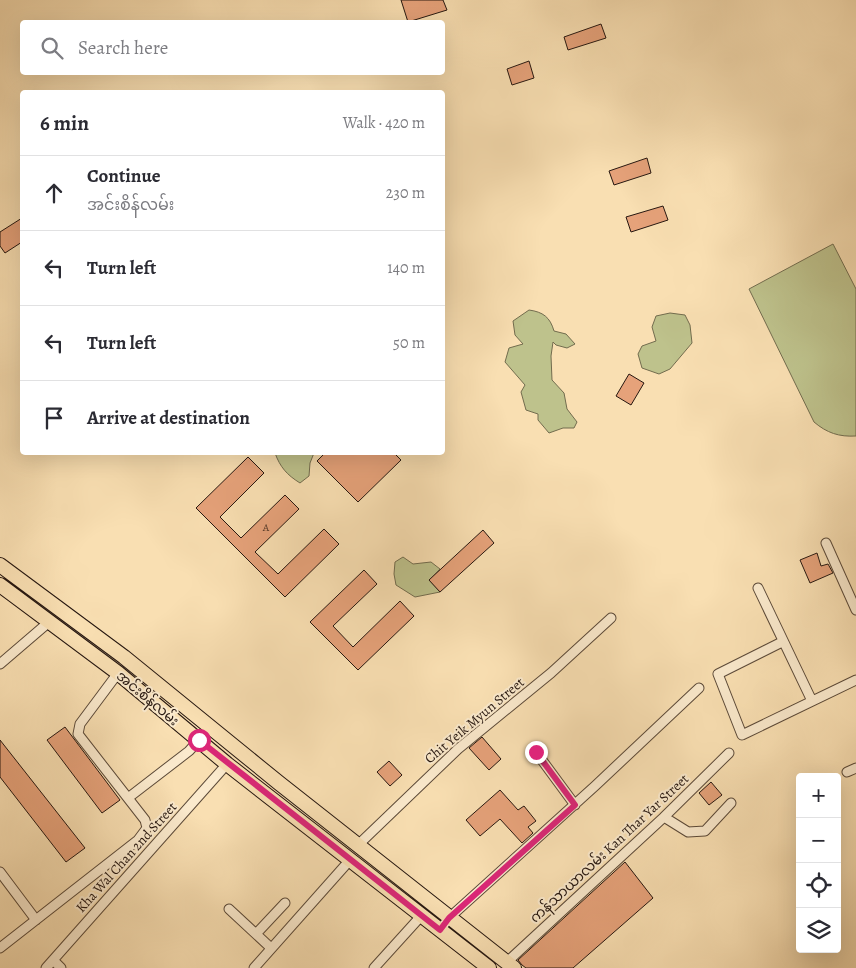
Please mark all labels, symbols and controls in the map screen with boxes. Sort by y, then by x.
search box [20,20,445,75]
icon: search [38,34,66,62]
text: Search here [78,35,168,61]
text: 6 min [40,109,89,137]
text: Walk · 420 m [343,112,425,134]
text: Continue [87,163,161,189]
icon: ahead [40,179,68,207]
text: 230 m [386,182,425,204]
text: အင်းစိန်လမ်း [87,194,174,216]
icon: left [40,254,68,282]
text: Turn left [87,255,156,281]
text: 140 m [387,257,425,279]
icon: left [40,329,68,357]
text: Turn left [87,330,156,356]
text: 50 m [393,332,425,354]
icon: arrive [40,404,68,432]
text: Arrive at destination [87,405,250,431]
house number: A [262,520,270,535]
street label: အင်းစိန်လမ်း [111,666,184,732]
street label: Chit Yeik Myun Street [420,673,529,768]
route start [188,729,211,752]
route end [525,741,548,764]
street label: ကန်သာယာလမ်း Kan Thar Yar Street [525,769,695,929]
map controls [796,773,841,953]
button: + [796,773,841,818]
street label: Kha Wal Chan 2nd Street [72,798,181,917]
button: − [796,818,841,863]
button: locate [796,863,841,908]
button: layers [796,908,841,953]

